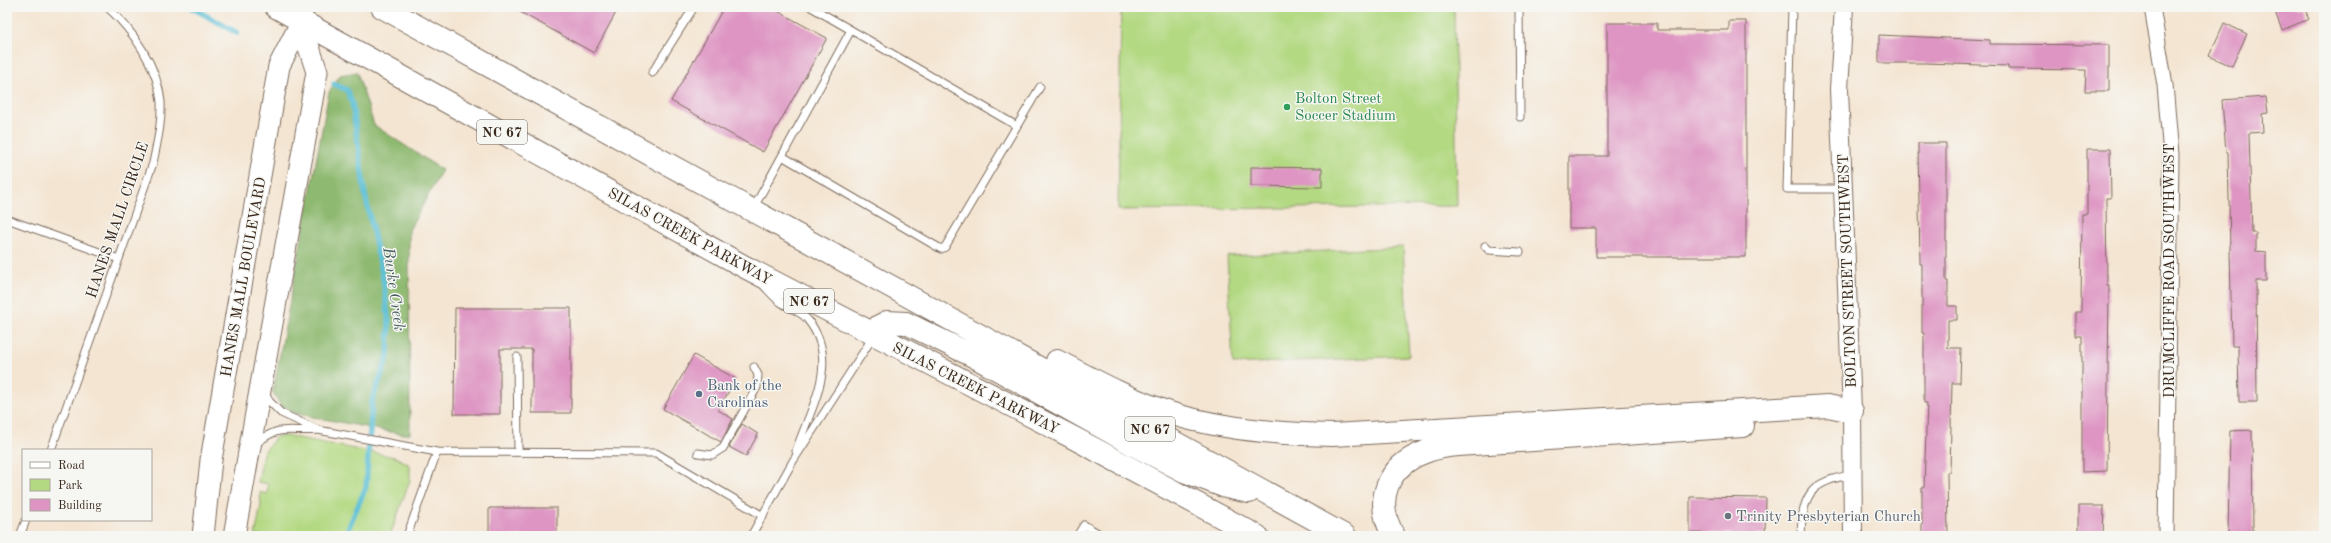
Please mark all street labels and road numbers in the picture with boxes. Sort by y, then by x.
road number: NC 67 [477,120,527,144]
street label: HANES MALL CIRCLE [85,140,152,301]
street label: DRUMCLIFFE ROAD SOUTHWEST [2163,144,2178,398]
street label: BOLTON STREET SOUTHWEST [1837,154,1860,388]
street label: HANES MALL BOULEVARD [219,176,269,378]
street label: SILAS CREEK PARKWAY [605,186,774,289]
road number: NC 67 [784,289,834,313]
street label: SILAS CREEK PARKWAY [890,341,1061,438]
road number: NC 67 [1125,417,1175,441]

